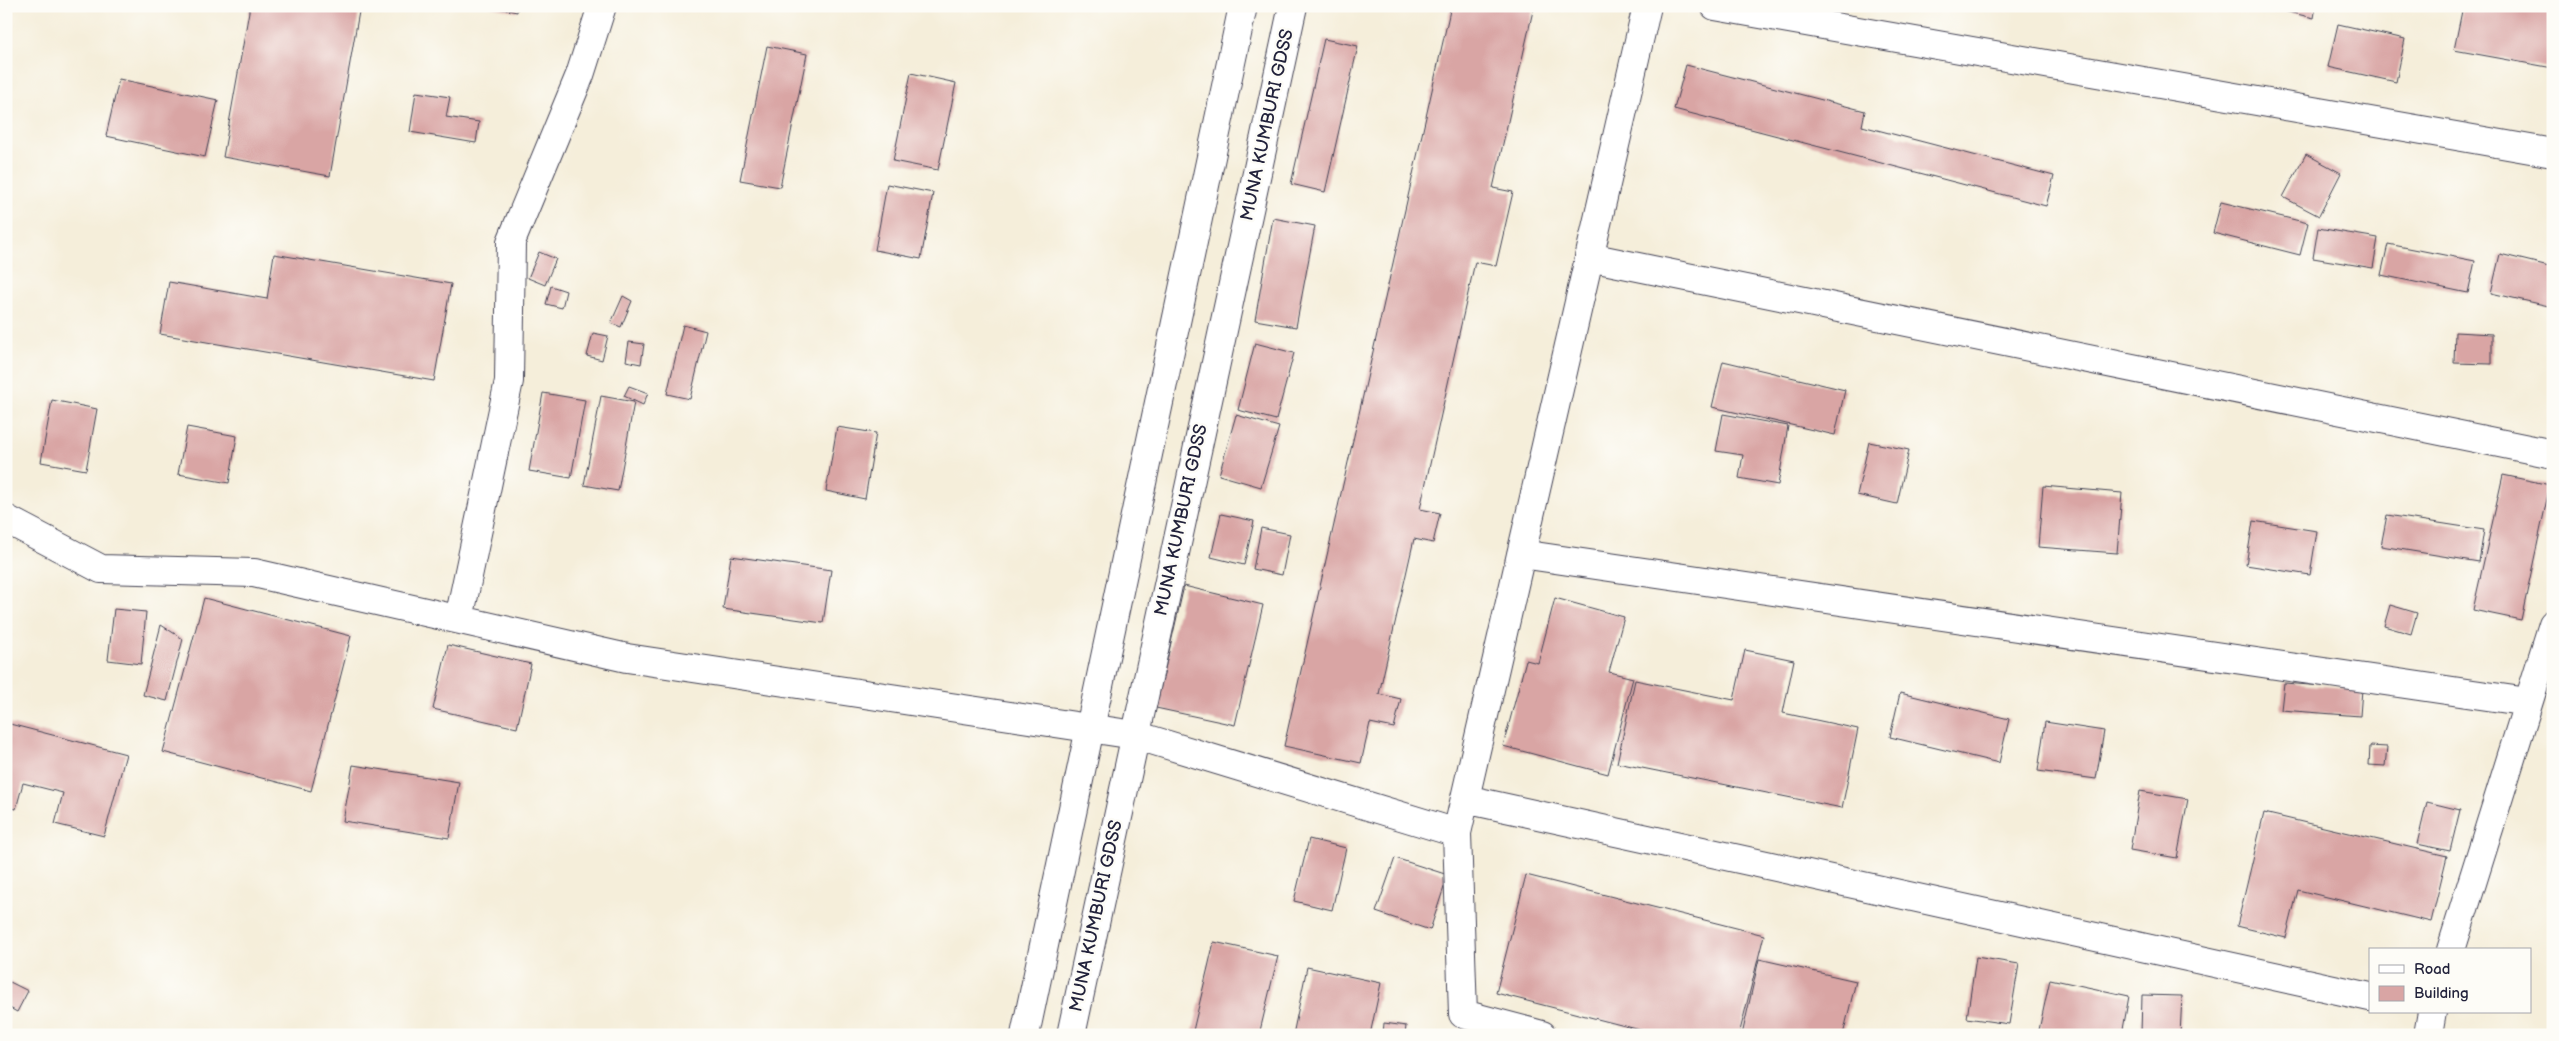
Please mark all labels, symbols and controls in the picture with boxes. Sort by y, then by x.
street label: MUNA KUMBURI GDSS [1236,27,1298,223]
street label: MUNA KUMBURI GDSS [1150,422,1212,618]
street label: MUNA KUMBURI GDSS [1065,818,1127,1014]
legend [2369,948,2532,1014]
text: Road [2414,960,2450,979]
text: Building [2414,984,2469,1003]

